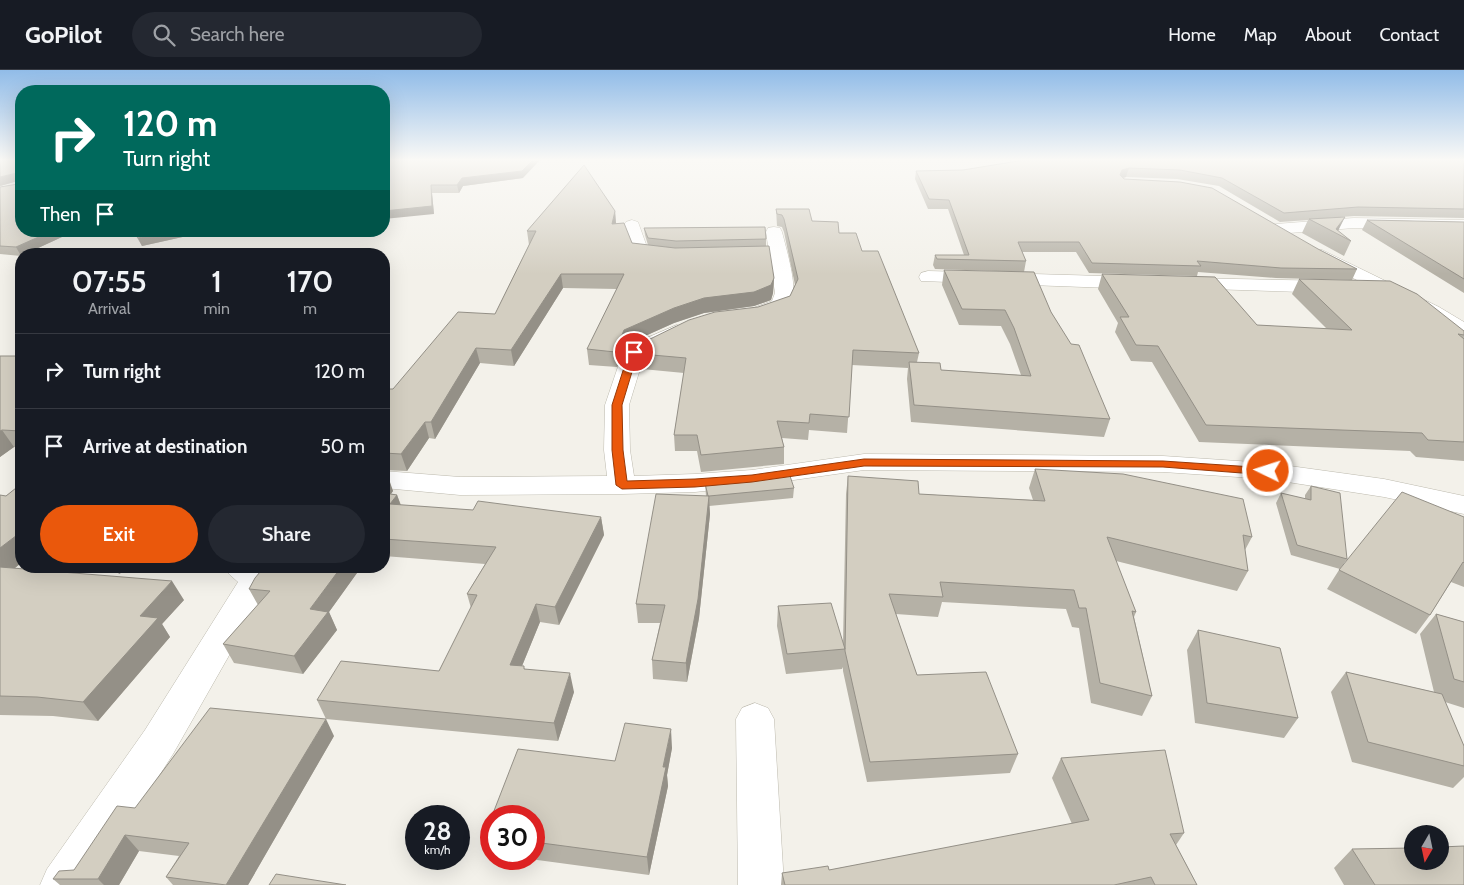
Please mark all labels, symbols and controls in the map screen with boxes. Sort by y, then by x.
search box [132,12,482,57]
text: GoPilot [25,20,102,49]
icon: search [150,21,178,49]
text: Search here [190,23,284,46]
text: Home [1168,24,1216,46]
text: Map [1244,24,1277,46]
text: About [1305,24,1351,46]
text: Contact [1379,24,1439,46]
text: 120 m [123,102,217,145]
icon: right [40,105,105,170]
text: Turn right [123,145,210,172]
icon: arrive [91,200,119,228]
text: Then [40,203,81,226]
text: 07:55 [72,263,147,300]
text: 1 [211,263,222,300]
text: 170 [287,263,333,300]
text: Arrival [88,299,131,318]
text: min [203,299,230,318]
text: m [303,299,317,318]
pin [613,331,655,373]
icon: arrive [620,338,648,366]
icon: right [40,357,68,385]
text: Turn right [83,360,161,383]
text: 120 m [315,360,365,383]
icon: arrive [40,432,68,460]
text: Arrive at destination [83,435,247,458]
text: 50 m [321,435,365,458]
position arrow [1241,444,1293,496]
button: Exit [40,505,198,563]
button: Share [208,505,365,563]
speed limit sign: 30 [480,805,545,870]
text: 28 [423,816,452,846]
north arrow [1404,825,1449,870]
map controls [1404,825,1449,870]
text: km/h [424,842,451,857]

